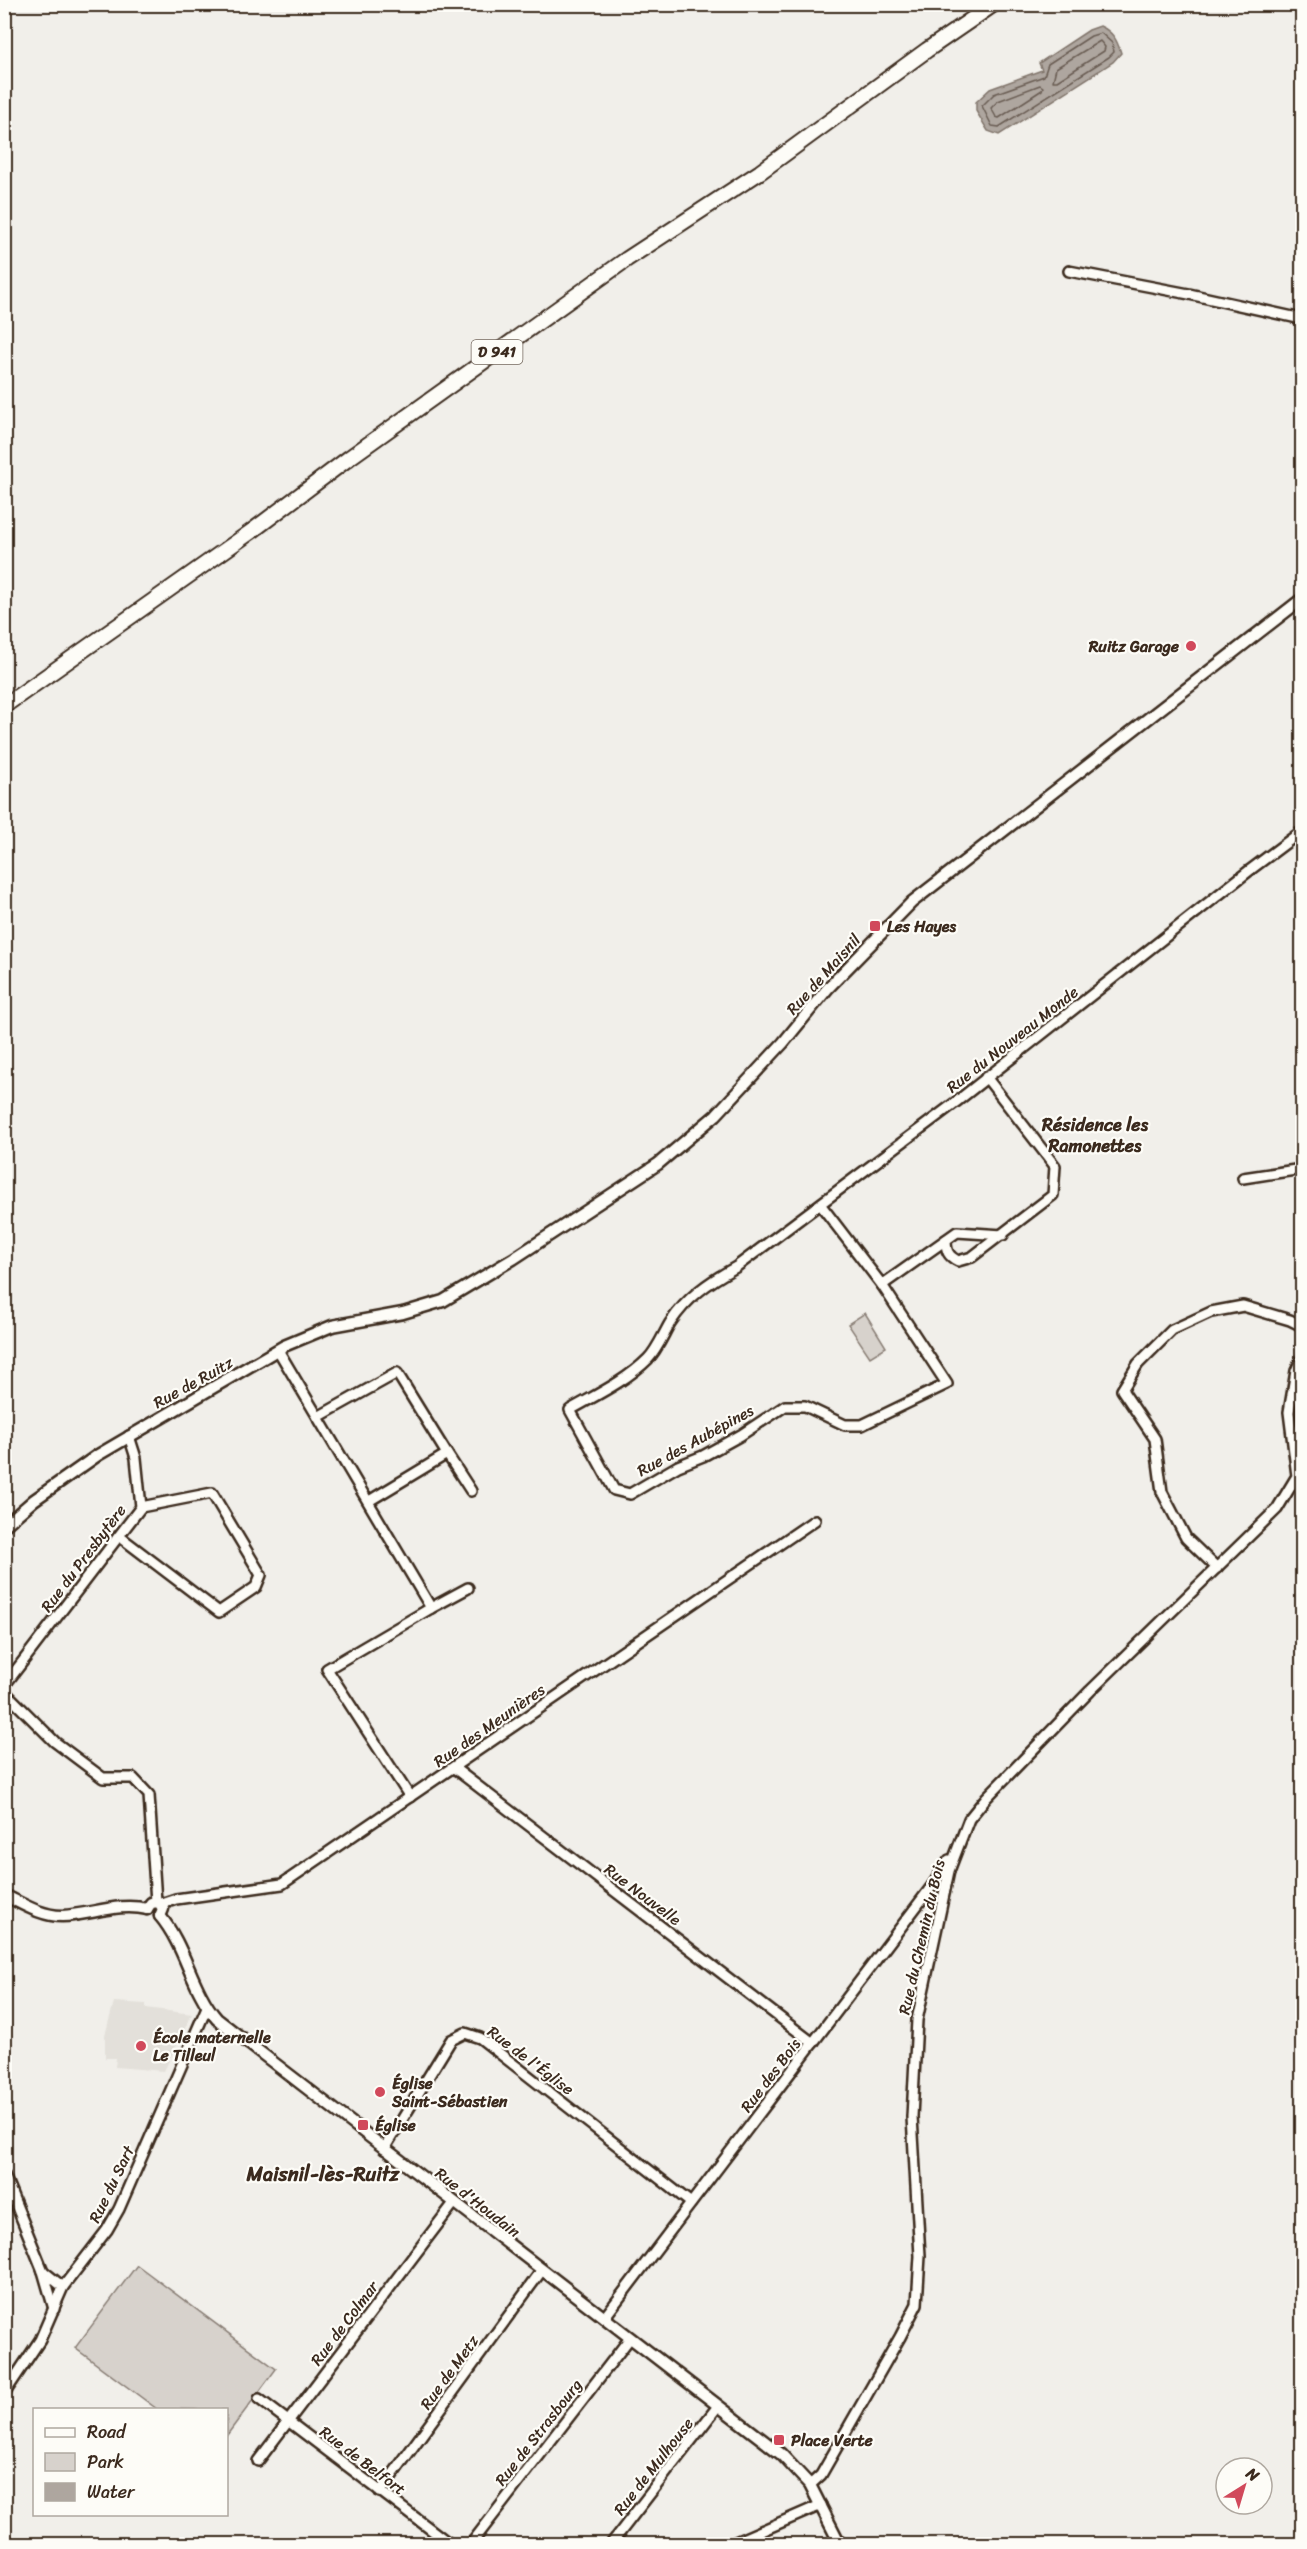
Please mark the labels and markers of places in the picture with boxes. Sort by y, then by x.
place label: Ruitz Garage [1088,632,1180,661]
marker: Ruitz Garage [1184,639,1198,653]
place label: Les Hayes [887,912,957,941]
marker: Les Hayes [868,919,882,933]
place label: École maternelle Le Tilleul [153,2023,271,2070]
marker: École maternelle Le Tilleul [134,2039,148,2053]
place label: Église Saint-Sébastien [391,2069,508,2116]
marker: Église Saint-Sébastien [373,2085,387,2099]
place label: Église [375,2111,416,2140]
marker: Église [356,2118,370,2132]
place label: Place Verte [791,2426,873,2455]
marker: Place Verte [772,2433,786,2447]

